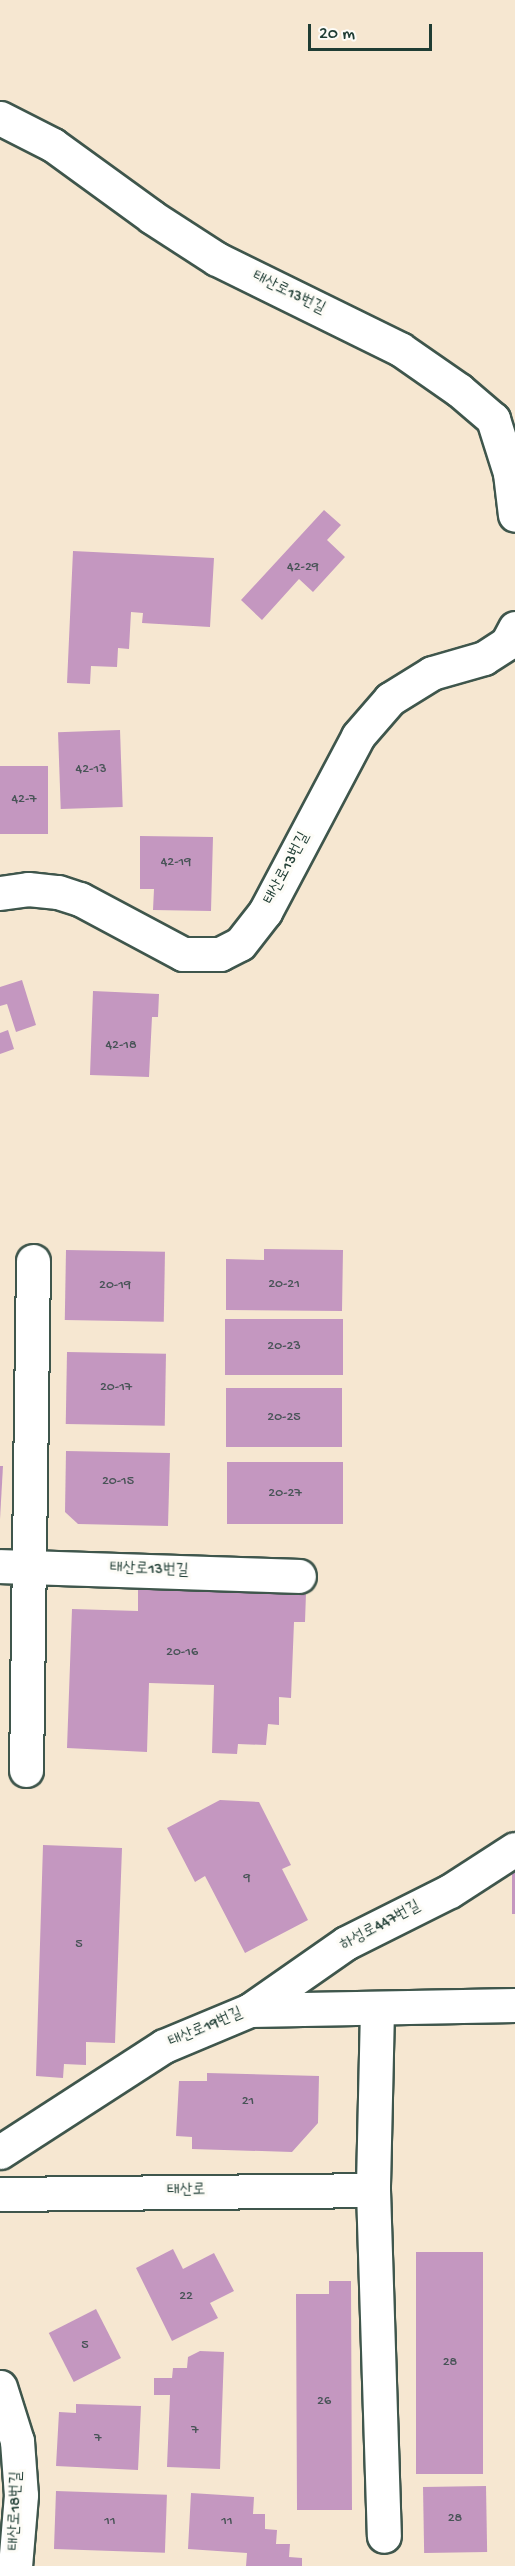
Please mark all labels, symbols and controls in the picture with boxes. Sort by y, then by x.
scale bar [311,12,436,50]
text: 20 m [319,24,355,45]
street label: 태산로13번길 [248,268,328,320]
house number: 42-29 [287,560,319,576]
house number: 42-13 [76,762,106,778]
house number: 42-7 [11,792,37,808]
street label: 태산로13번길 [261,830,315,908]
house number: 42-19 [161,855,191,871]
house number: 42-18 [105,1038,137,1054]
house number: 20-21 [268,1277,300,1293]
house number: 20-19 [99,1278,131,1294]
house number: 20-23 [267,1339,301,1355]
house number: 20-17 [100,1380,132,1396]
house number: 20-25 [267,1410,301,1426]
house number: 20-15 [102,1474,134,1490]
house number: 20-27 [268,1486,302,1502]
street label: 태산로13번길 [109,1560,189,1582]
house number: 20-16 [166,1645,198,1661]
house number: 9 [243,1871,251,1887]
street label: 하성로447번길 [338,1898,424,1956]
house number: 5 [75,1937,83,1953]
street label: 태산로19번길 [166,2005,246,2053]
house number: 21 [242,2094,254,2110]
street label: 태산로 [167,2182,205,2202]
house number: 22 [179,2289,193,2305]
house number: 5 [81,2338,89,2354]
house number: 28 [443,2355,457,2371]
house number: 26 [317,2394,331,2410]
house number: 7 [191,2423,199,2439]
house number: 7 [94,2431,102,2447]
street label: 태산로18번길 [6,2471,28,2551]
house number: 28 [448,2511,462,2527]
house number: 11 [104,2514,116,2530]
house number: 11 [221,2514,233,2530]

